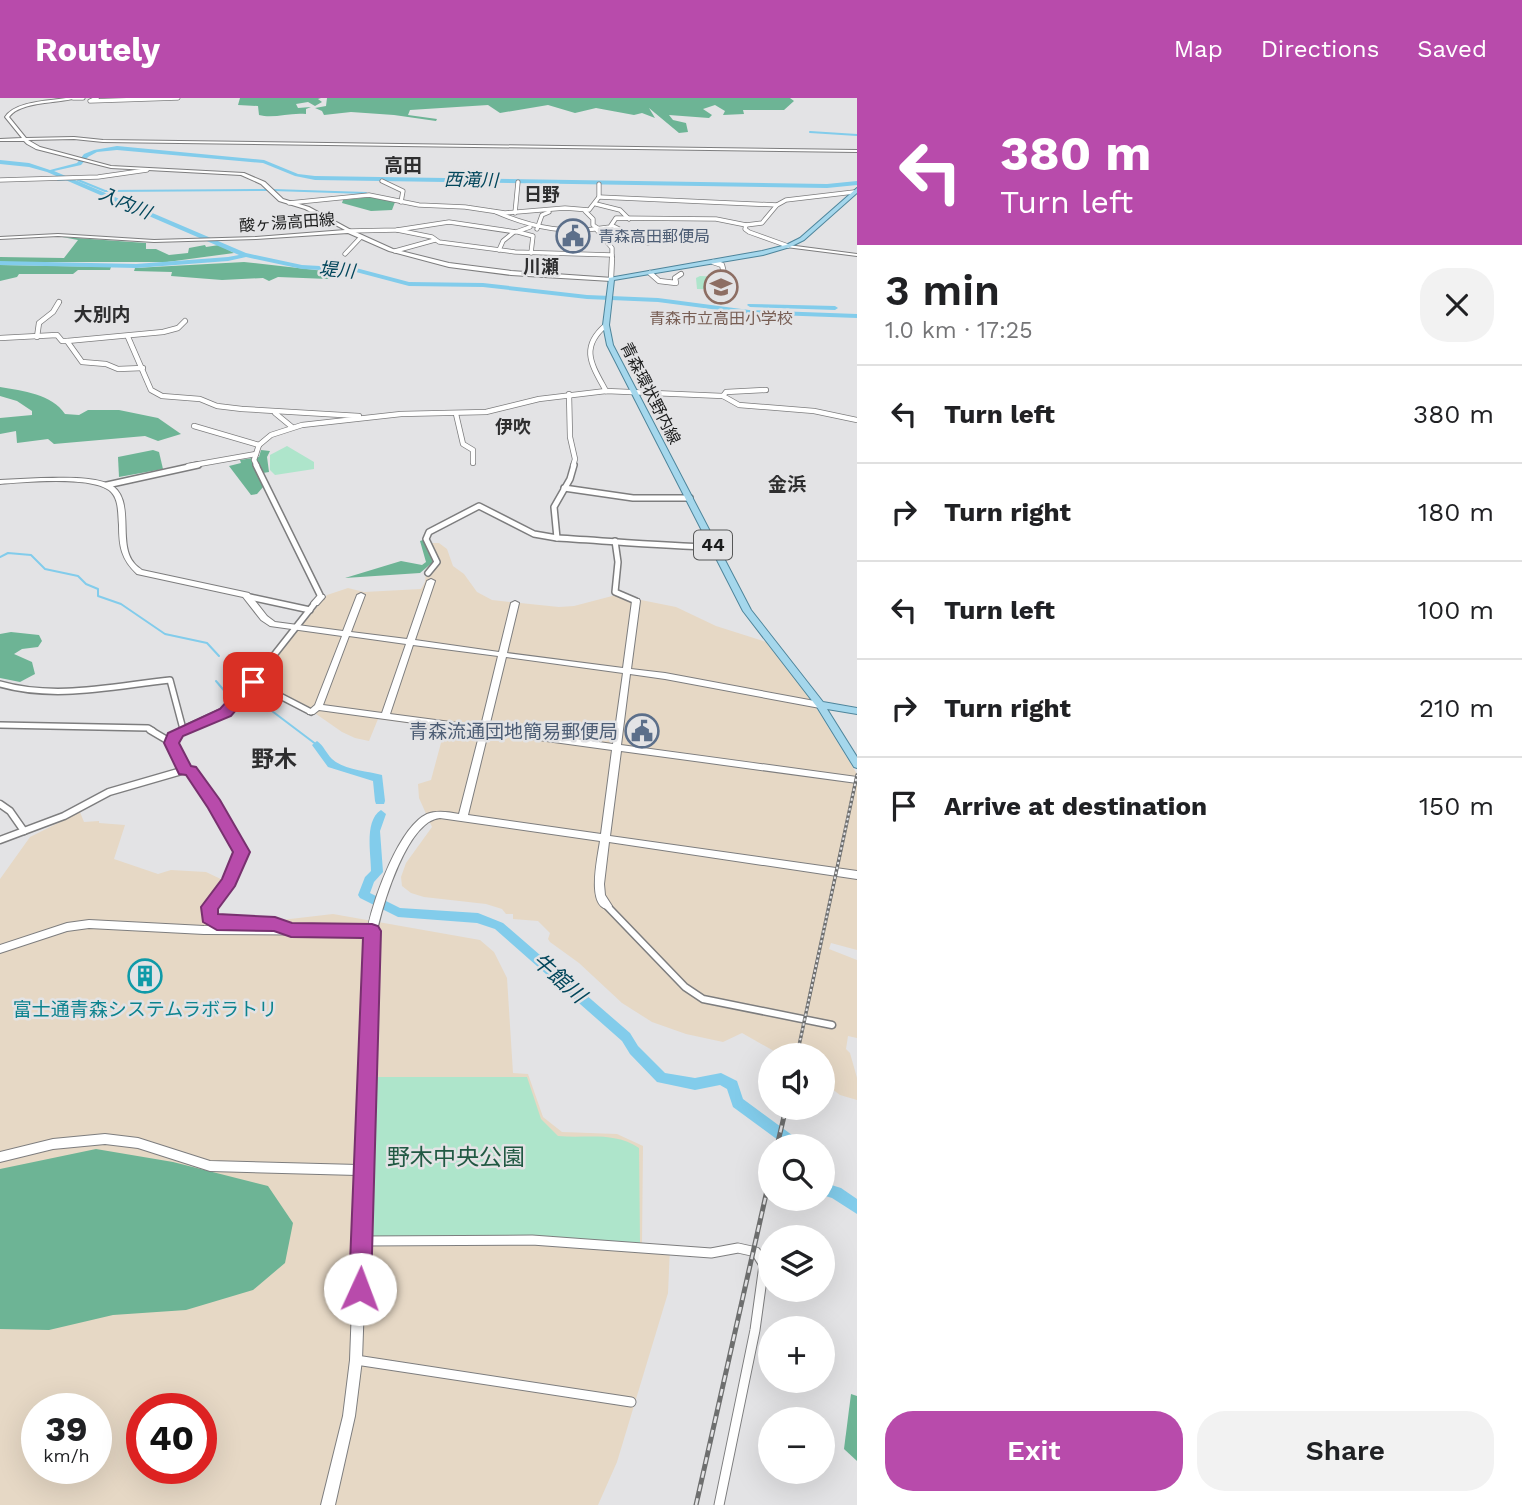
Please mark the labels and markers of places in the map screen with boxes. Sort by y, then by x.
public building icon: 青森高田郵便局 [554,217,592,255]
place label: 青森高田郵便局 [598,227,710,246]
school or university icon: 青森市立高田小学校 [702,268,740,306]
place label: 青森市立高田小学校 [649,309,793,328]
pin [223,652,283,712]
public building icon: 青森流通団地簡易郵便局 [623,712,661,750]
place label: 青森流通団地簡易郵便局 [409,720,618,743]
building icon: 富士通青森システムラボラトリ [126,957,164,995]
place label: 富士通青森システムラボラトリ [13,998,277,1021]

